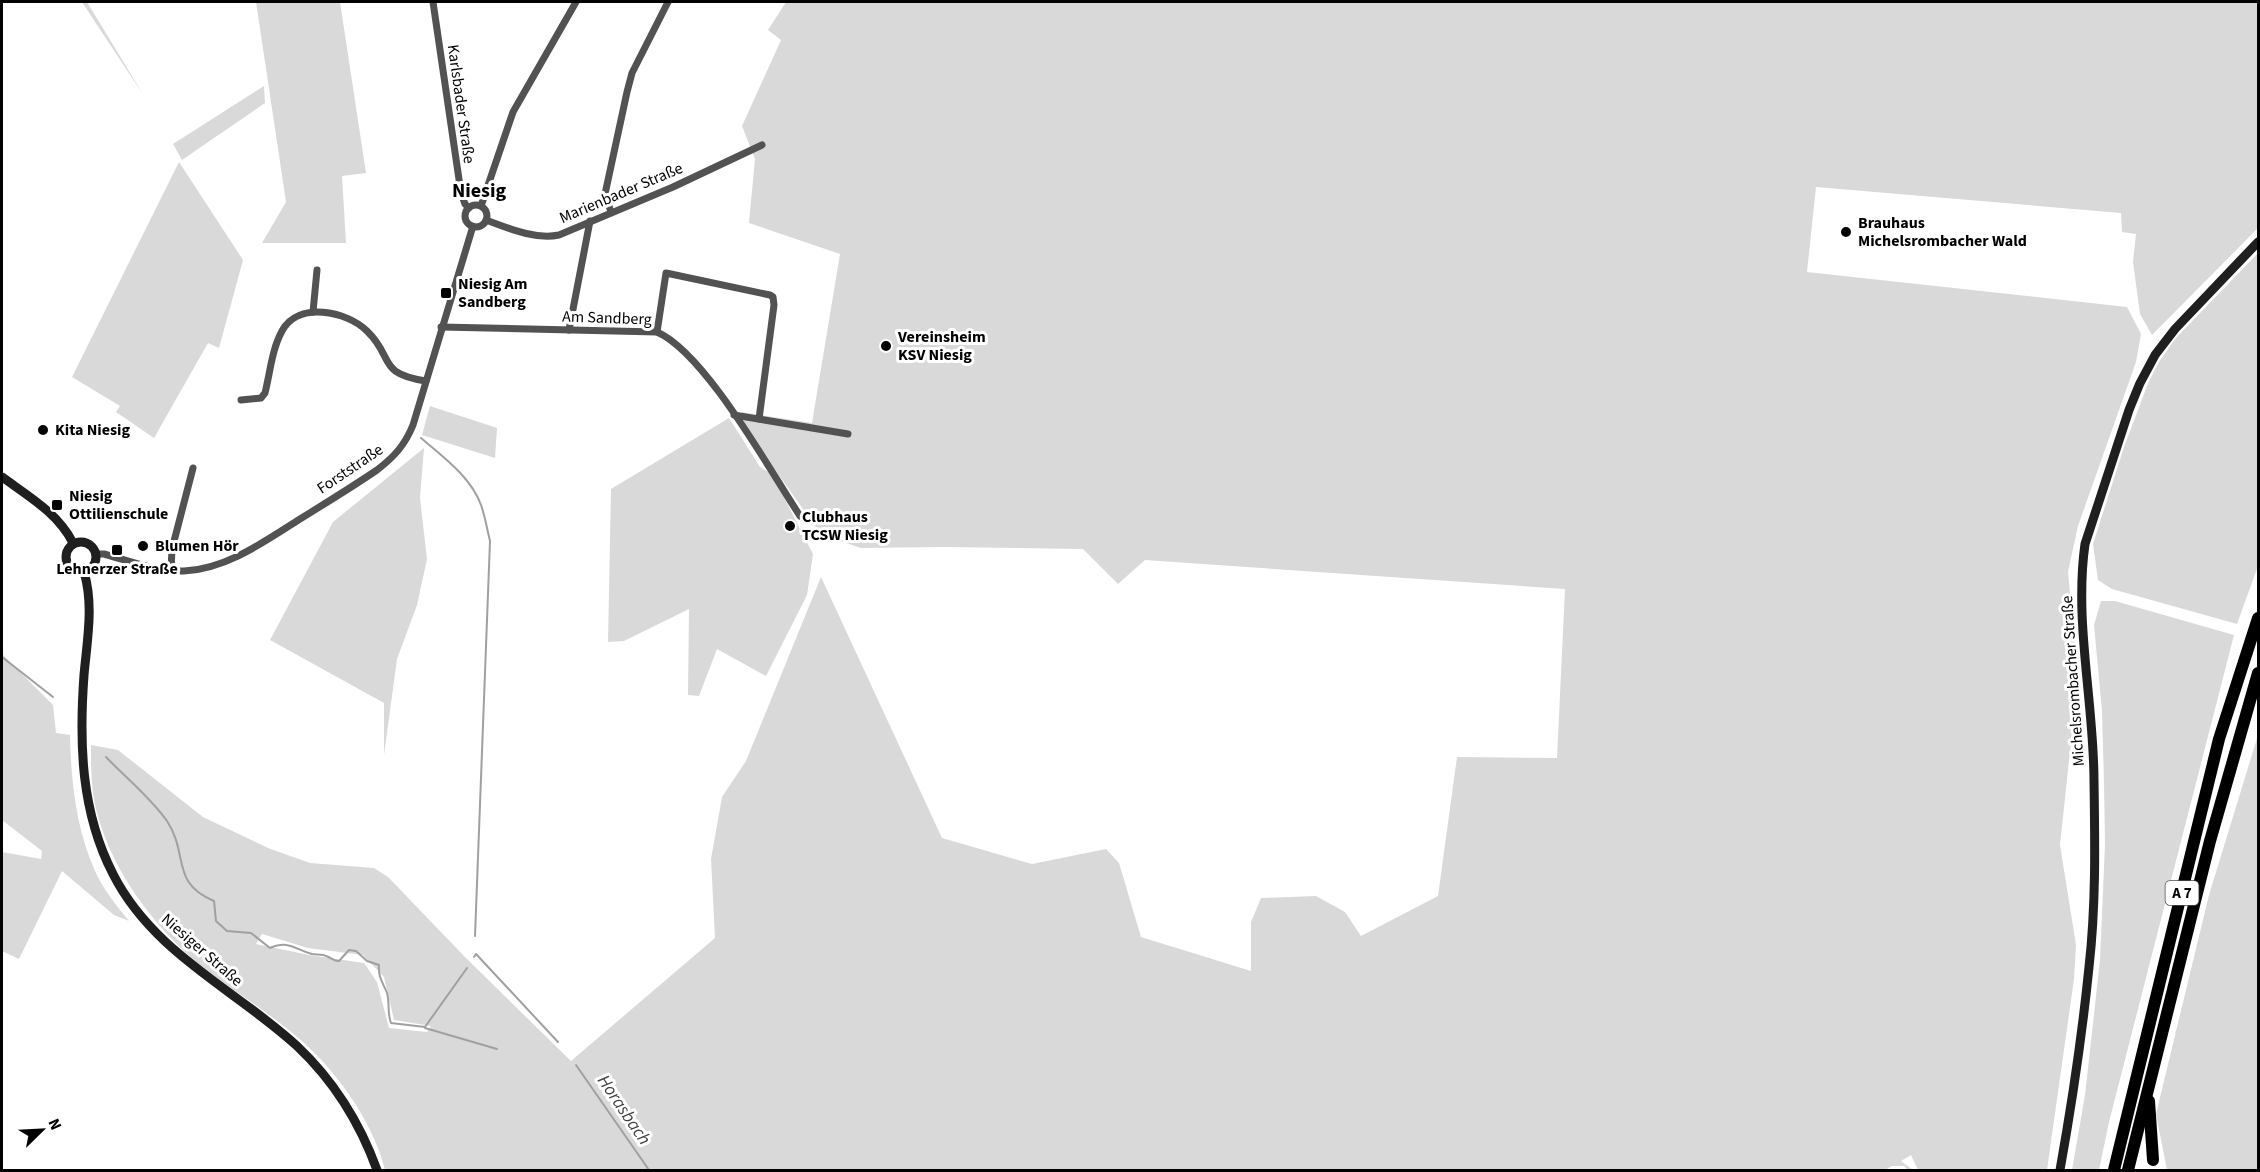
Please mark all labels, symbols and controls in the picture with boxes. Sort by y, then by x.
street label: Karlsbader Straße [442,43,480,165]
street label: Marienbader Straße [556,157,686,229]
district label: Niesig [452,177,506,205]
place label: Brauhaus Michelsrombacher Wald [1858,212,2027,252]
marker: Brauhaus Michelsrombacher Wald [1839,225,1853,239]
place label: Niesig Am Sandberg [458,273,527,313]
marker: Niesig Am Sandberg [439,286,453,300]
street label: Am Sandberg [562,305,652,331]
place label: Vereinsheim KSV Niesig [897,326,986,366]
marker: Vereinsheim KSV Niesig [879,339,893,353]
place label: Kita Niesig [55,419,131,441]
marker: Kita Niesig [36,423,50,437]
street label: Forststraße [312,439,388,499]
place label: Niesig Ottilienschule [69,485,168,525]
marker: Niesig Ottilienschule [50,498,64,512]
place label: Clubhaus TCSW Niesig [802,506,888,546]
marker: Clubhaus TCSW Niesig [783,519,797,533]
place label: Blumen Hör [155,535,239,557]
marker: Blumen Hör [136,539,150,553]
marker: Lehnerzer Straße [110,543,124,557]
place label: Lehnerzer Straße [56,558,178,580]
street label: Michelsrombacher Straße [2056,595,2090,767]
road number: A 7 [2166,881,2198,905]
street label: Niesiger Straße [157,908,248,992]
water label: Horasbach [591,1070,657,1150]
north arrow [12,1100,72,1160]
text: N [43,1115,67,1134]

